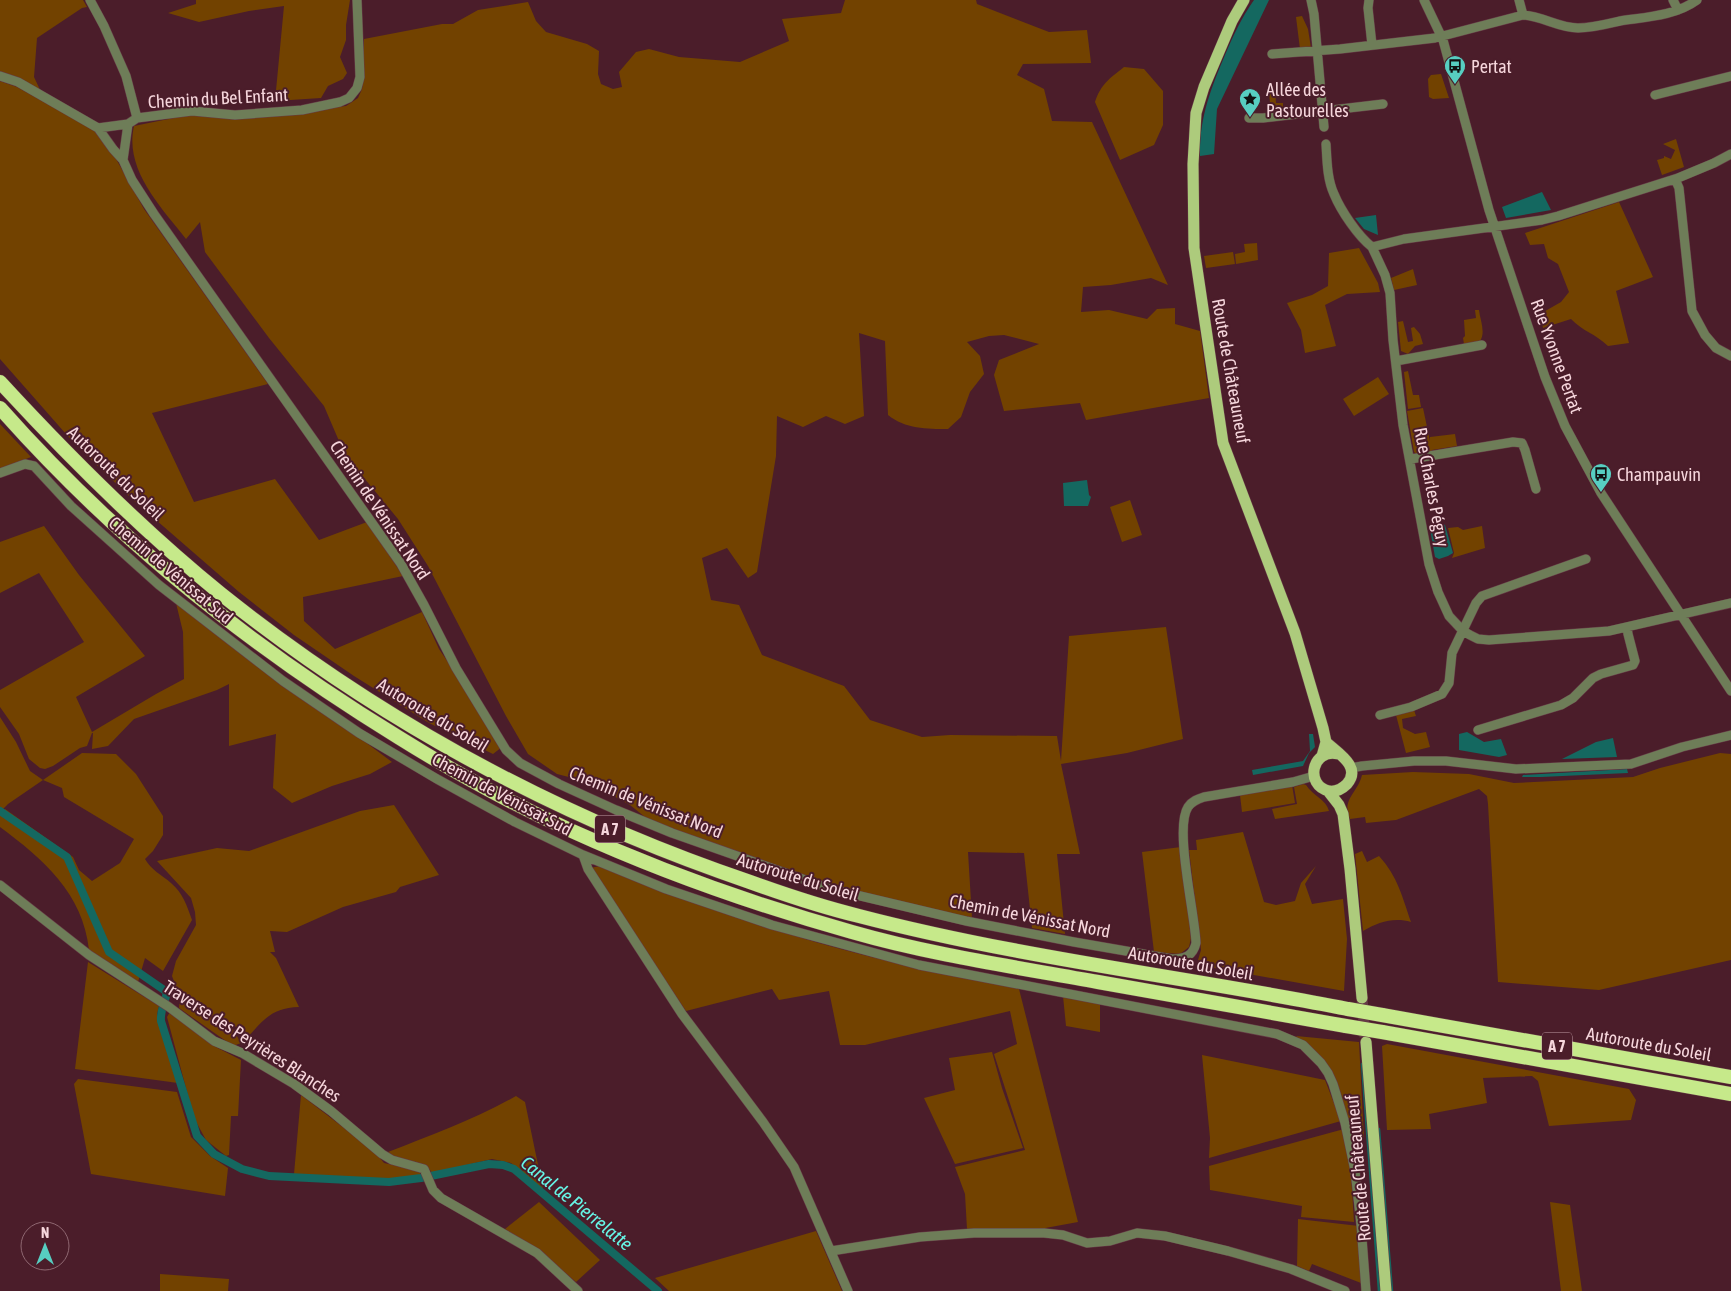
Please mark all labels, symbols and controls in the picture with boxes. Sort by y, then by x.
bus stop icon: Pertat [1443,54,1467,85]
place label: Pertat [1471,56,1512,77]
place label: Allée des Pastourelles [1266,79,1349,121]
street label: Chemin du Bel Enfant [147,84,289,112]
place icon: Allée des Pastourelles [1238,87,1262,118]
street label: Rue Yvonne Pertat [1527,296,1587,416]
street label: Route de Châteauneuf [1208,297,1254,445]
street label: Autoroute du Soleil [63,422,169,525]
street label: Rue Charles Péguy [1410,426,1454,548]
street label: Chemin de Vénissat Nord [326,436,434,584]
bus stop icon: Champauvin [1589,462,1613,493]
place label: Champauvin [1617,464,1701,485]
street label: Chemin de Vénissat Sud [105,512,237,628]
street label: Autoroute du Soleil [373,673,493,757]
street label: Chemin de Vénissat Sud [429,748,575,840]
street label: Chemin de Vénissat Nord [566,762,726,842]
road number: A 7 [595,816,625,842]
street label: Autoroute du Soleil [734,848,862,906]
street label: Chemin de Vénissat Nord [948,890,1112,942]
street label: Autoroute du Soleil [1127,942,1255,984]
street label: Traverse des Peyrières Blanches [159,976,345,1106]
street label: Autoroute du Soleil [1585,1023,1713,1065]
road number: A 7 [1542,1032,1572,1060]
street label: Route de Châteauneuf [1341,1094,1375,1242]
water label: Canal de Pierrelatte [517,1151,637,1255]
north arrow [20,1221,70,1271]
text: N [41,1225,49,1241]

